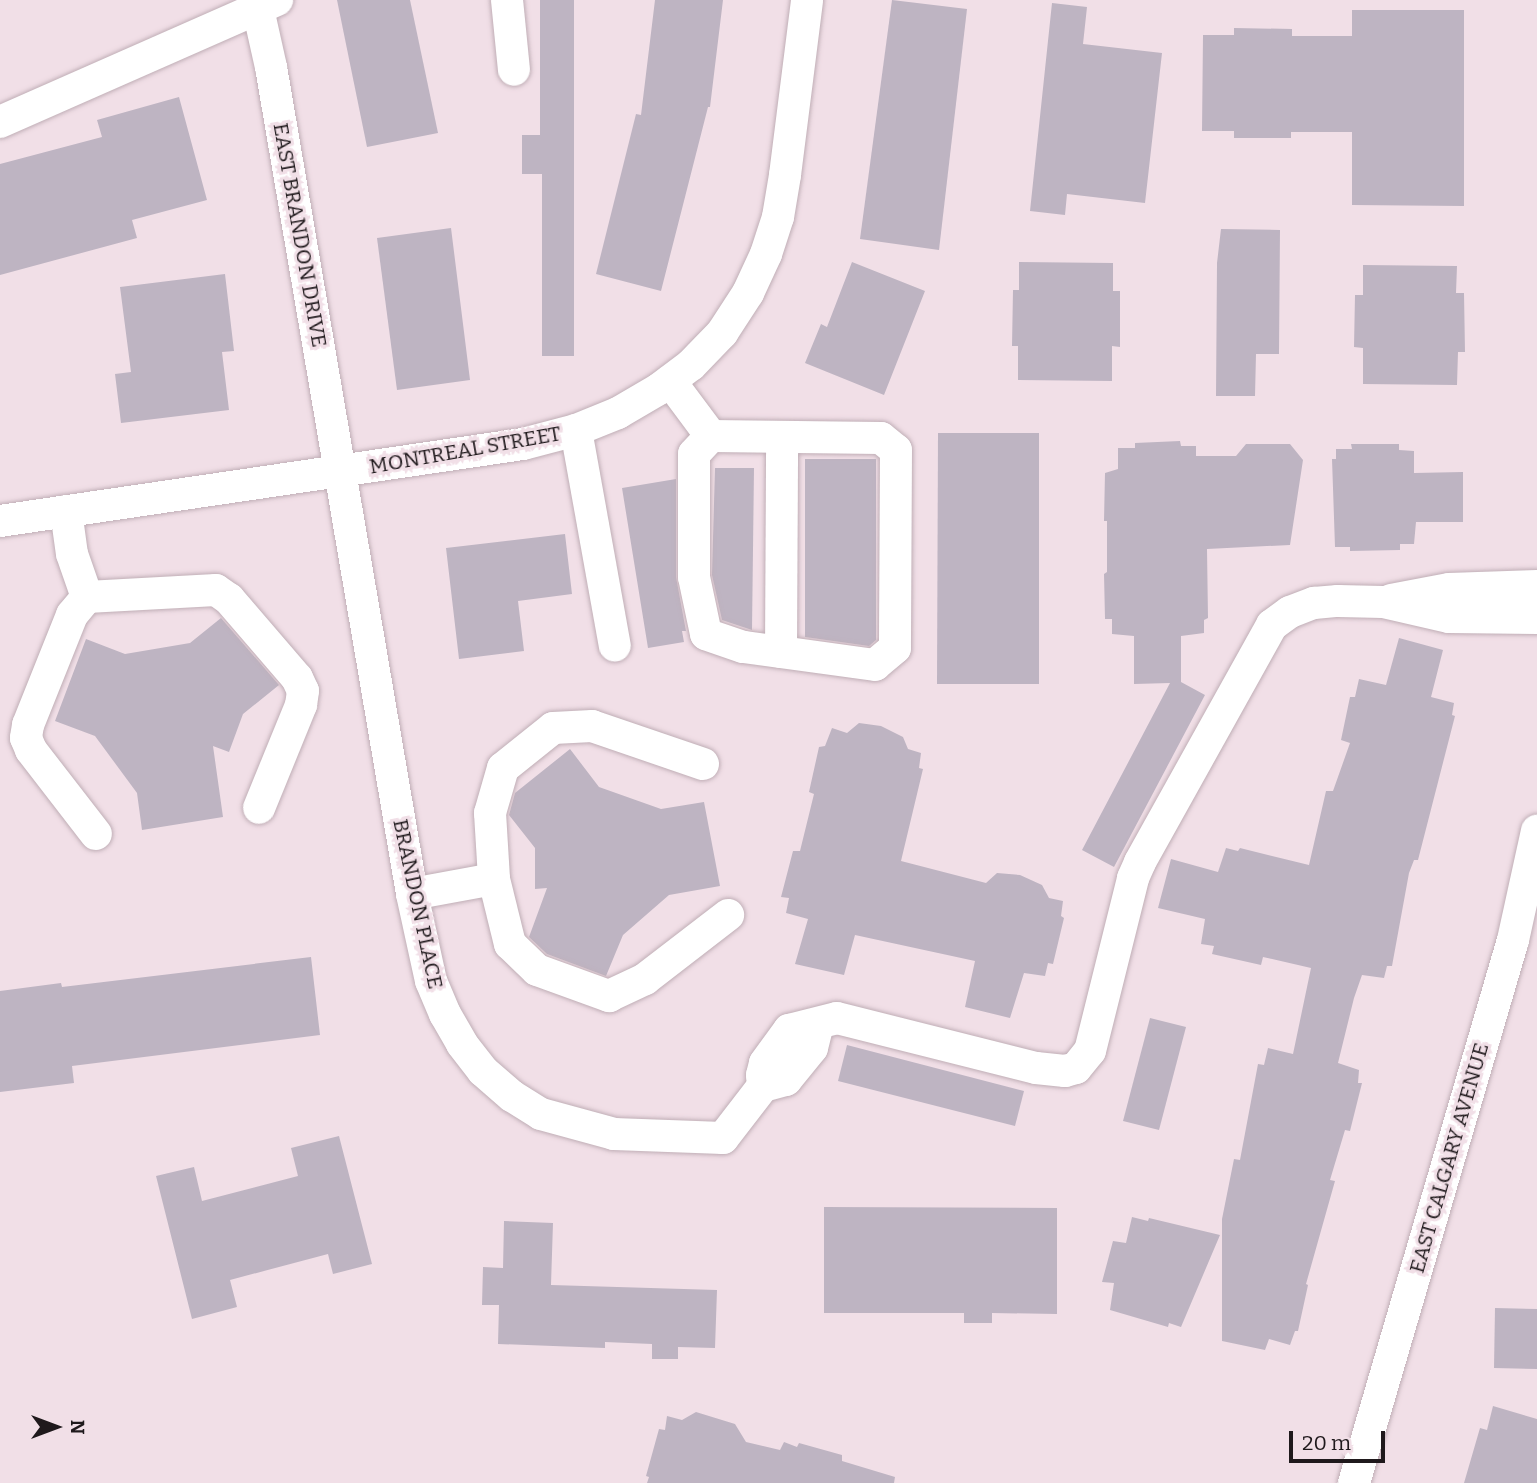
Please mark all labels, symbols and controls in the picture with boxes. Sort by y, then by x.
street label: EAST BRANDON DRIVE [268,121,332,349]
street label: MONTREAL STREET [367,421,563,479]
street label: BRANDON PLACE [388,817,448,991]
street label: EAST CALGARY AVENUE [1404,1040,1494,1276]
north arrow [21,1392,91,1462]
scale bar [1292,1416,1388,1460]
text: N [66,1420,89,1434]
text: 20 m [1302,1430,1351,1456]

